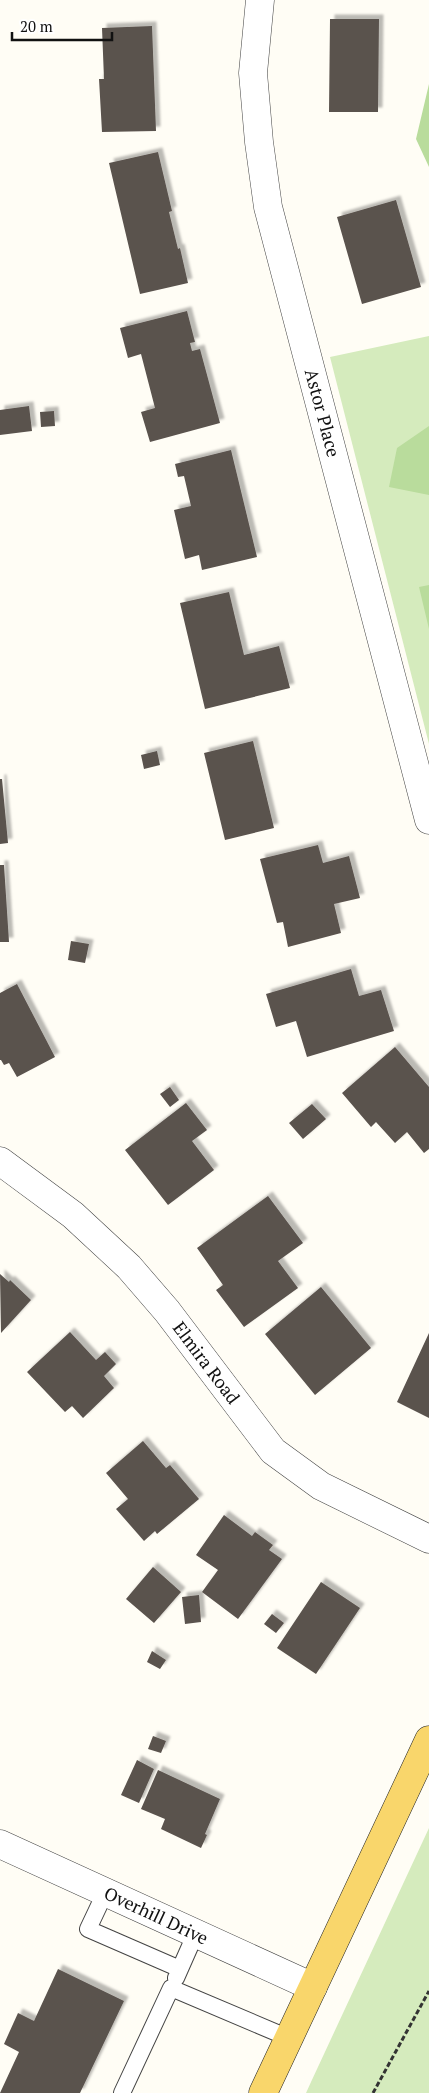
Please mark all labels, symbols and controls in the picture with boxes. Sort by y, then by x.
scale bar [12,10,112,42]
text: 20 m [20,16,53,36]
street label: Astor Place [300,366,346,459]
street label: Elmira Road [168,1316,246,1409]
street label: Overhill Drive [100,1881,212,1950]

